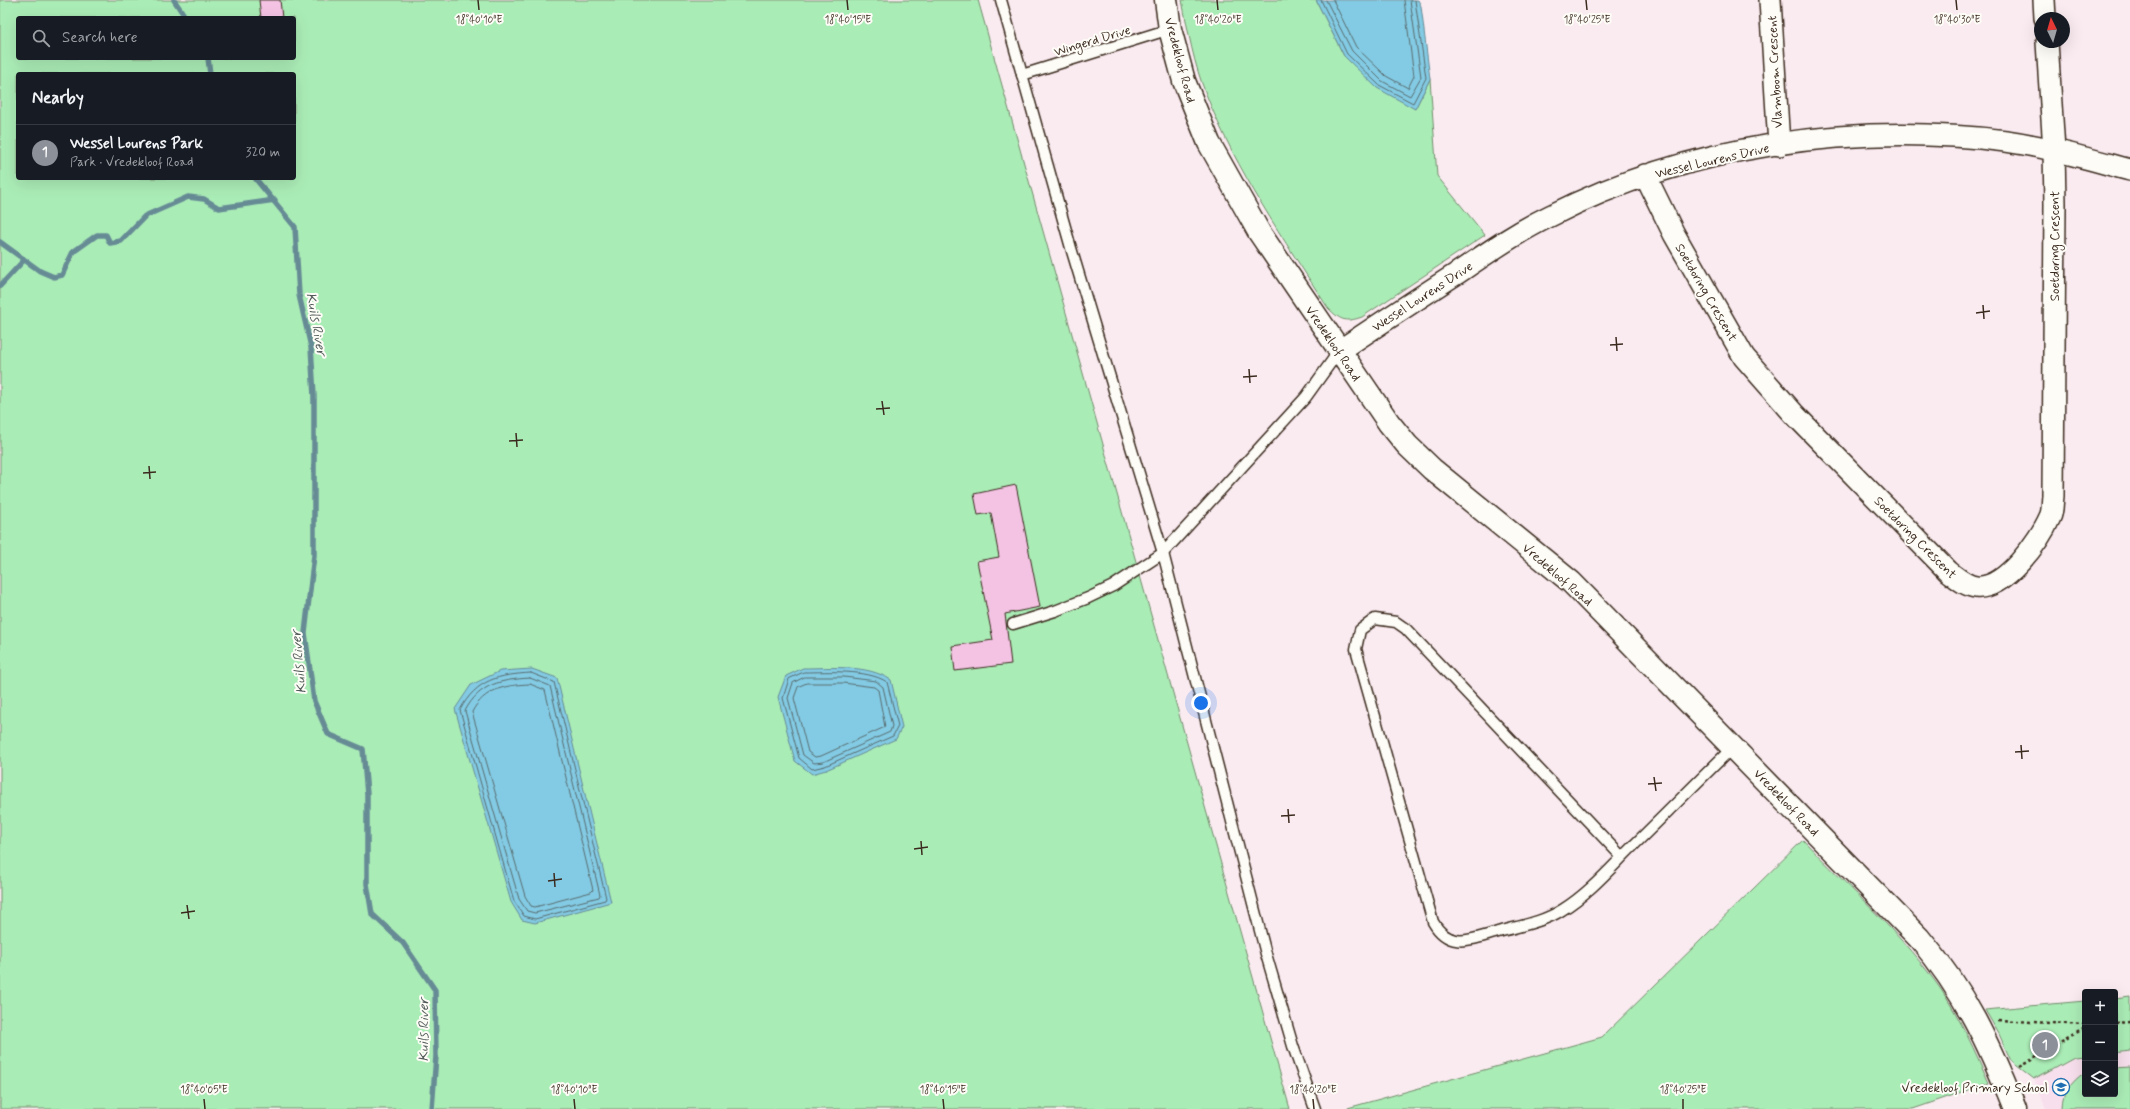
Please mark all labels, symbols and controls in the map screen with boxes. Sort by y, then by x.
north arrow [2034,12,2070,48]
text: 18°40'10"E [456,13,502,27]
text: 18°40'15"E [825,13,871,27]
text: 18°40'20"E [1194,13,1242,27]
text: 18°40'25"E [1564,13,1611,27]
text: 18°40'30"E [1934,13,1981,27]
street label: Vlamboom Crescent [1764,15,1787,129]
search box [16,16,296,60]
street label: Vredekloof Road [1160,16,1199,105]
street label: Wingerd Drive [1052,22,1133,62]
icon: search [30,27,52,49]
text: Search here [62,28,138,48]
text: Nearby [32,87,84,109]
text: Wessel Lourens Park [70,134,203,154]
street label: Wessel Lourens Drive [1654,140,1771,183]
text: 1 [42,144,48,161]
text: 320 m [246,144,280,161]
text: Park · Vredekloof Road [70,154,194,171]
street label: Soetdoring Crescent [2047,191,2065,301]
street label: Soetdoring Crescent [1670,241,1741,345]
street label: Wessel Lourens Drive [1369,258,1477,336]
water label: Kuils River [302,291,331,359]
street label: Vredekloof Road [1301,303,1364,385]
street label: Soetdoring Crescent [1869,493,1960,584]
street label: Vredekloof Road [1518,540,1596,610]
water label: Kuils River [287,627,311,694]
your location [1191,693,1211,713]
street label: Vredekloof Road [1749,766,1823,841]
map controls [2082,989,2118,1097]
button: + [2082,989,2118,1025]
water label: Kuils River [415,996,433,1062]
button: − [2082,1025,2118,1061]
pin: 1 [2032,1030,2058,1060]
button: layers [2082,1061,2118,1097]
school or university icon: Vredekloof Primary School [2051,1077,2071,1097]
place label: Vredekloof Primary School [1902,1080,2048,1097]
text: 18°40'05"E [180,1083,228,1097]
text: 18°40'10"E [551,1083,597,1097]
text: 18°40'15"E [920,1083,966,1097]
text: 18°40'20"E [1289,1083,1337,1097]
text: 18°40'25"E [1660,1083,1707,1097]

